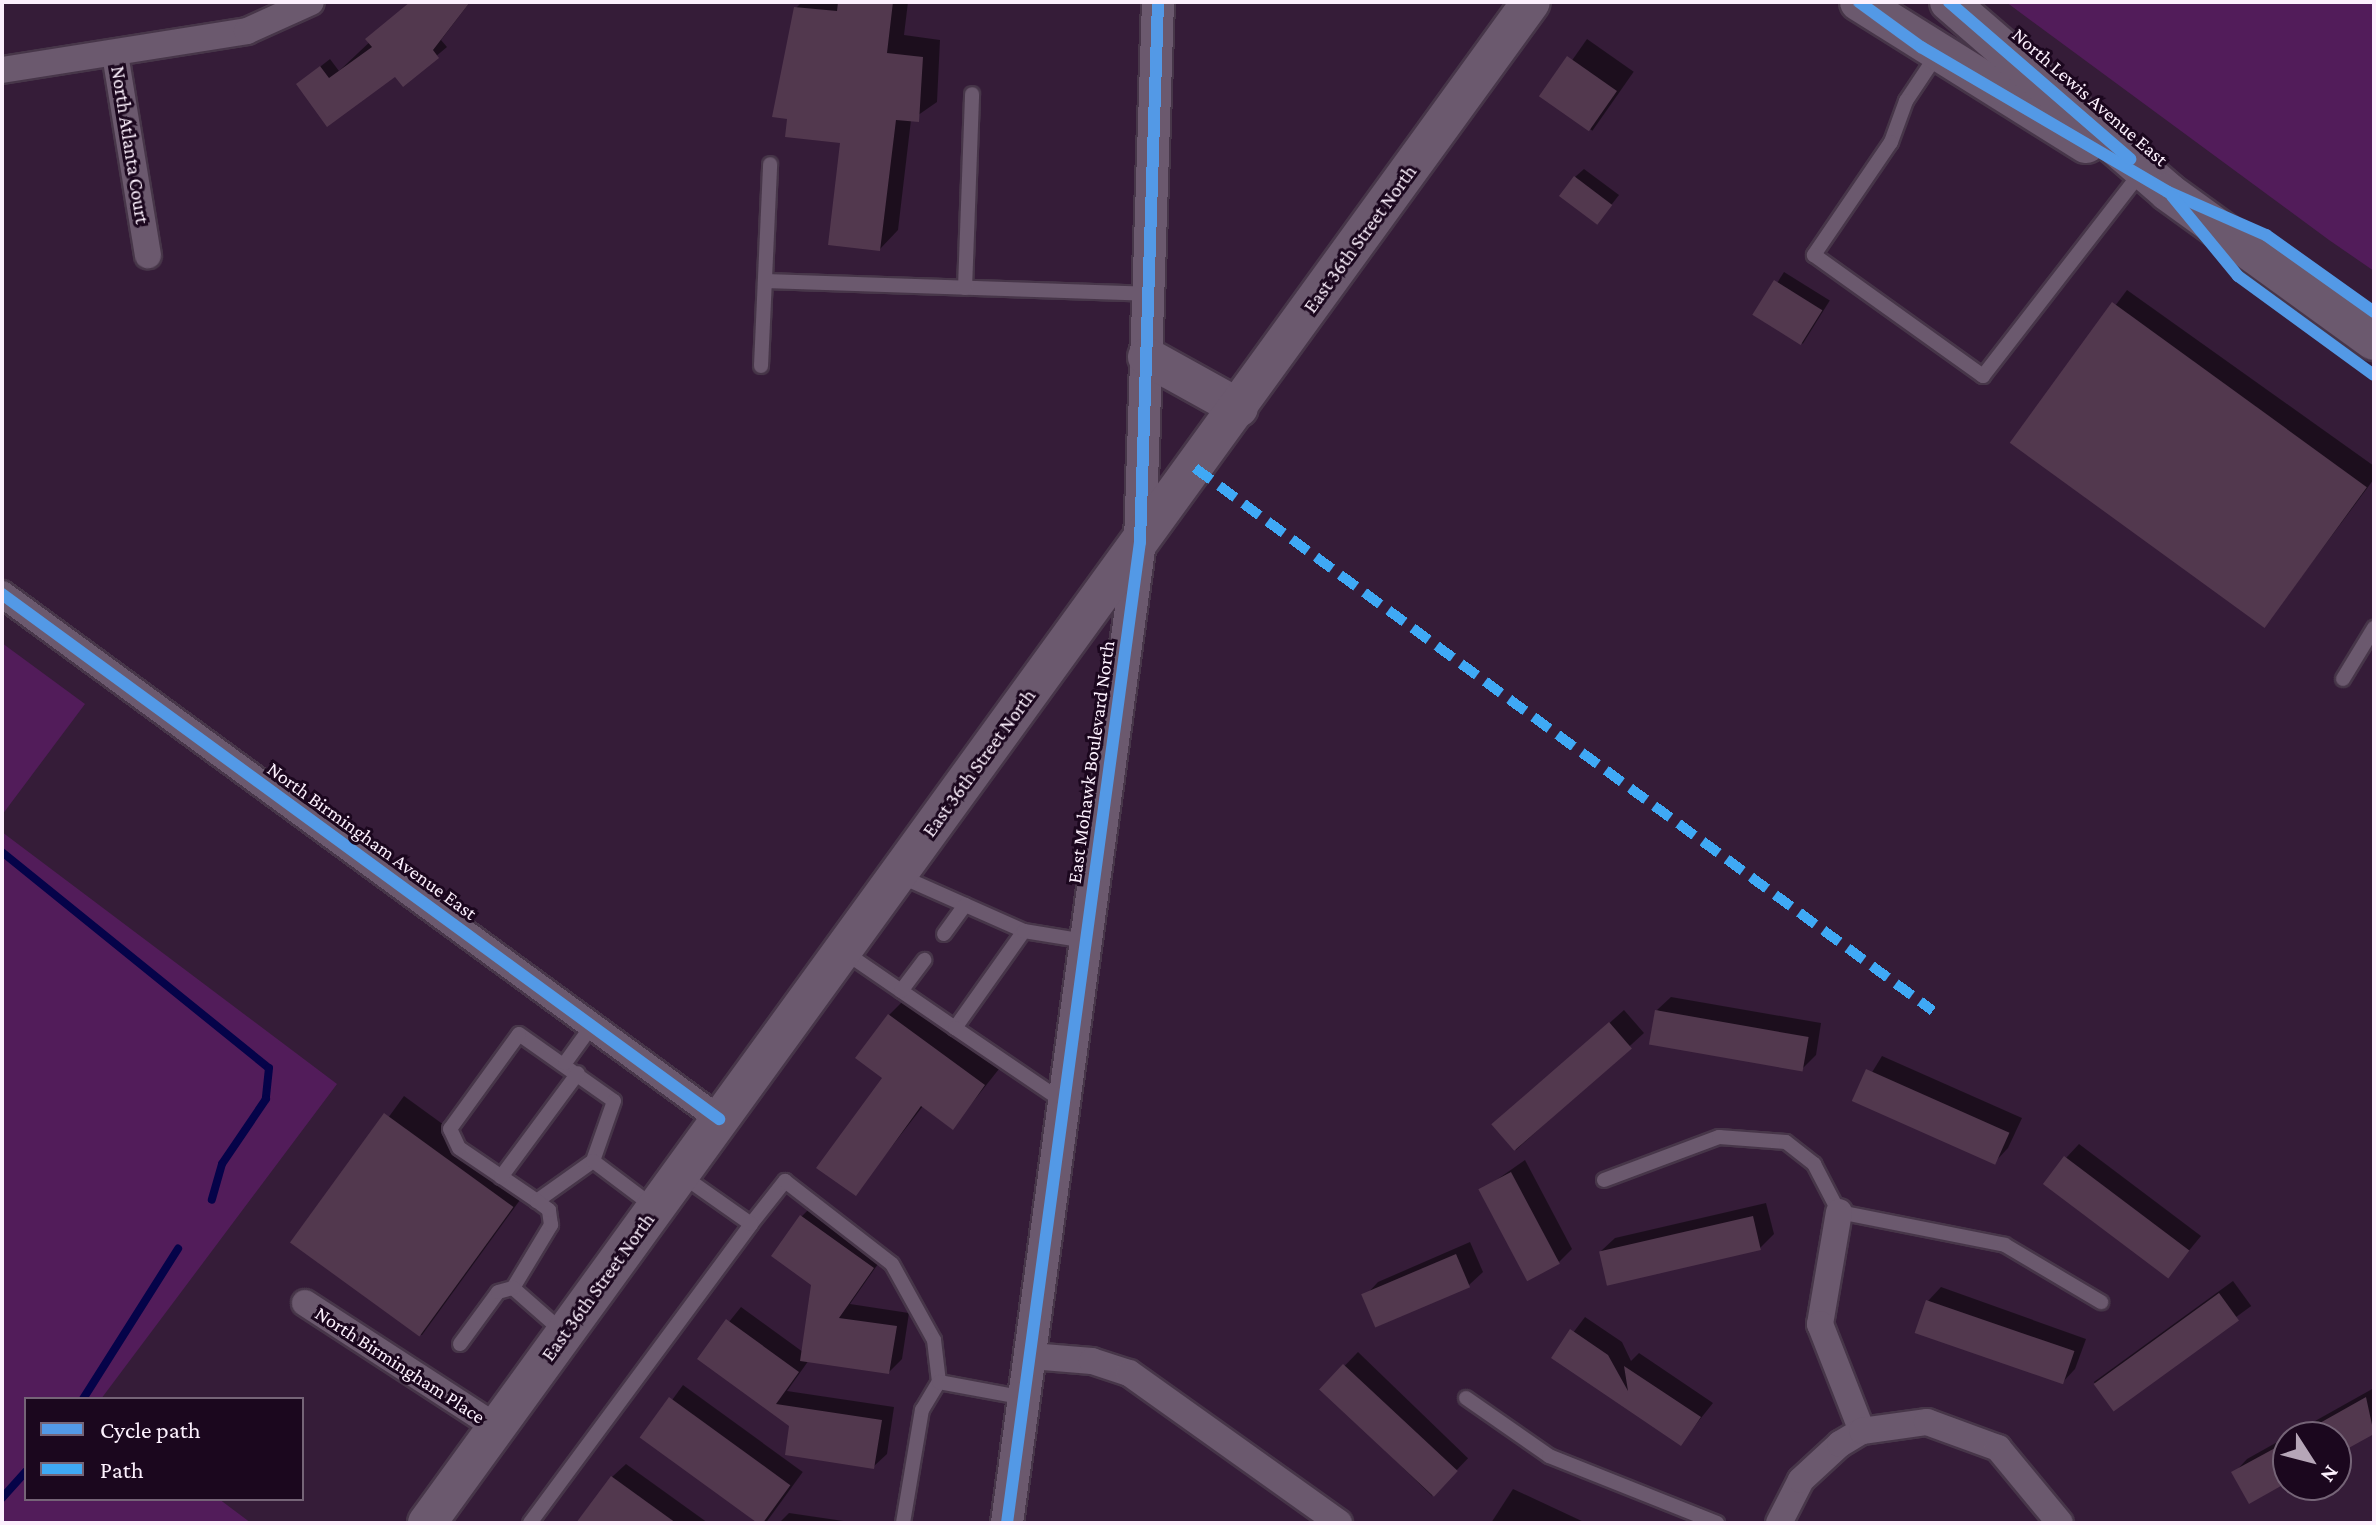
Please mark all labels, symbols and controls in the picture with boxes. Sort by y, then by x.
street label: North Lewis Avenue East [2007,23,2173,171]
street label: North Atlanta Court [106,64,154,226]
street label: East 36th Street North [1298,160,1422,318]
street label: East Mohawk Boulevard North [1062,639,1120,885]
street label: East 36th Street North [917,684,1041,842]
street label: North Birmingham Avenue East [263,757,481,925]
street label: East 36th Street North [536,1208,660,1366]
street label: North Birmingham Place [311,1301,489,1429]
legend [24,1397,304,1501]
text: Cycle path [100,1416,201,1443]
north arrow [2272,1421,2352,1501]
text: Path [100,1456,144,1483]
text: N [2316,1461,2345,1488]

